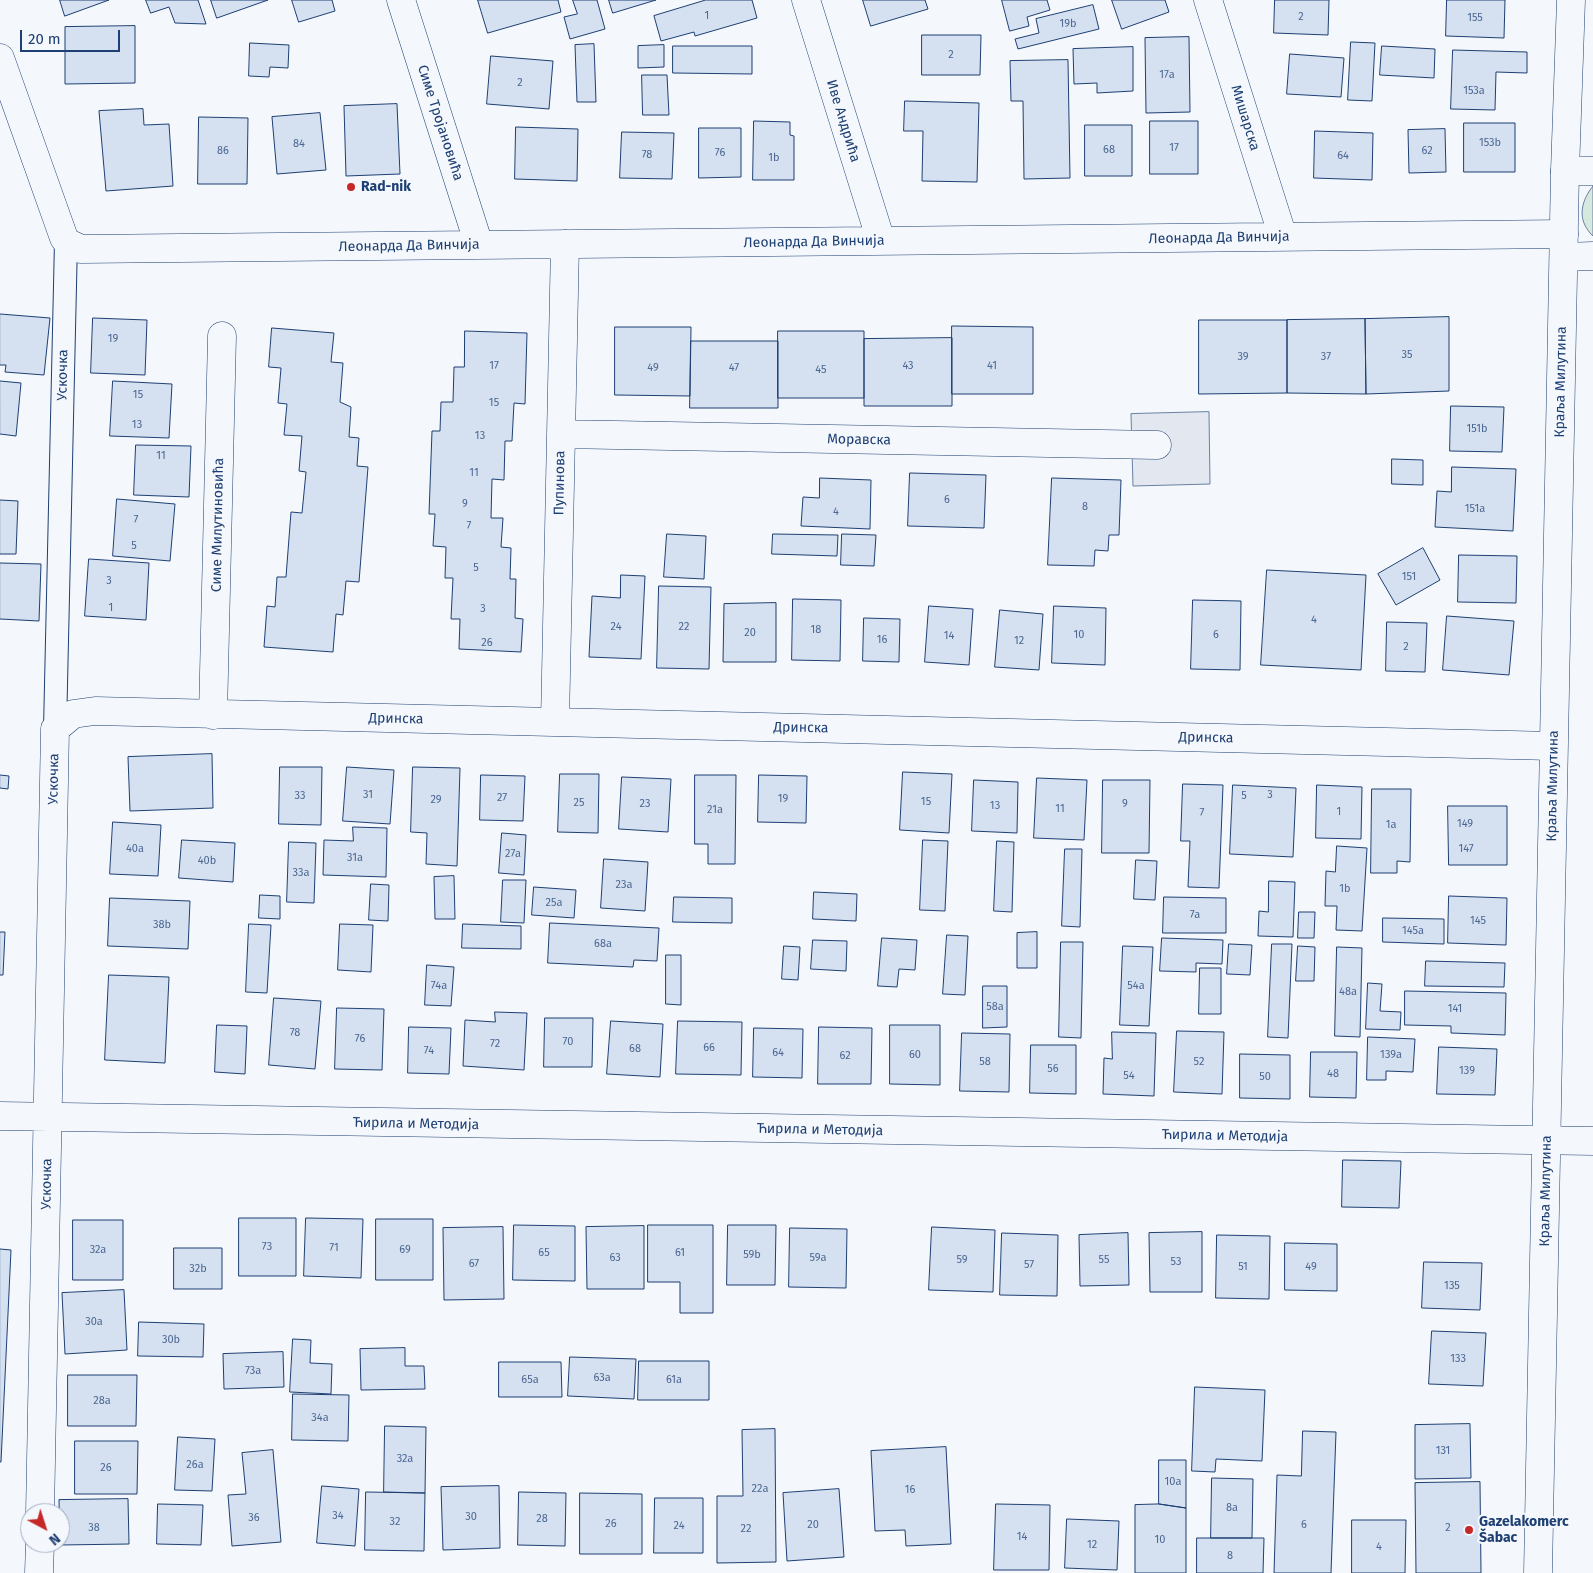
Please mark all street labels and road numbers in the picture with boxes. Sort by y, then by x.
street label: Симе Тројановића [413,63,467,183]
street label: Иве Андрића [822,78,864,164]
street label: Мишарска [1227,83,1263,153]
street label: Леонарда Да Винчија [1148,228,1290,248]
street label: Леонарда Да Винчија [743,232,885,252]
street label: Леонарда Да Винчија [338,236,480,256]
street label: Краља Милутина [1552,326,1570,438]
street label: Ускочка [54,349,72,401]
street label: Моравска [827,431,891,449]
street label: Пупинова [551,450,569,516]
street label: Симе Милутиновића [208,458,228,592]
street label: Дринска [368,710,424,728]
street label: Дринска [773,719,829,737]
street label: Дринска [1178,729,1234,747]
street label: Краља Милутина [1544,730,1562,842]
street label: Ускочка [45,753,63,805]
street label: Ћирила и Методија [353,1114,479,1134]
street label: Ћирила и Методија [757,1120,883,1140]
street label: Ћирила и Методија [1162,1126,1288,1146]
street label: Краља Милутина [1537,1135,1555,1247]
street label: Ускочка [38,1158,56,1210]

